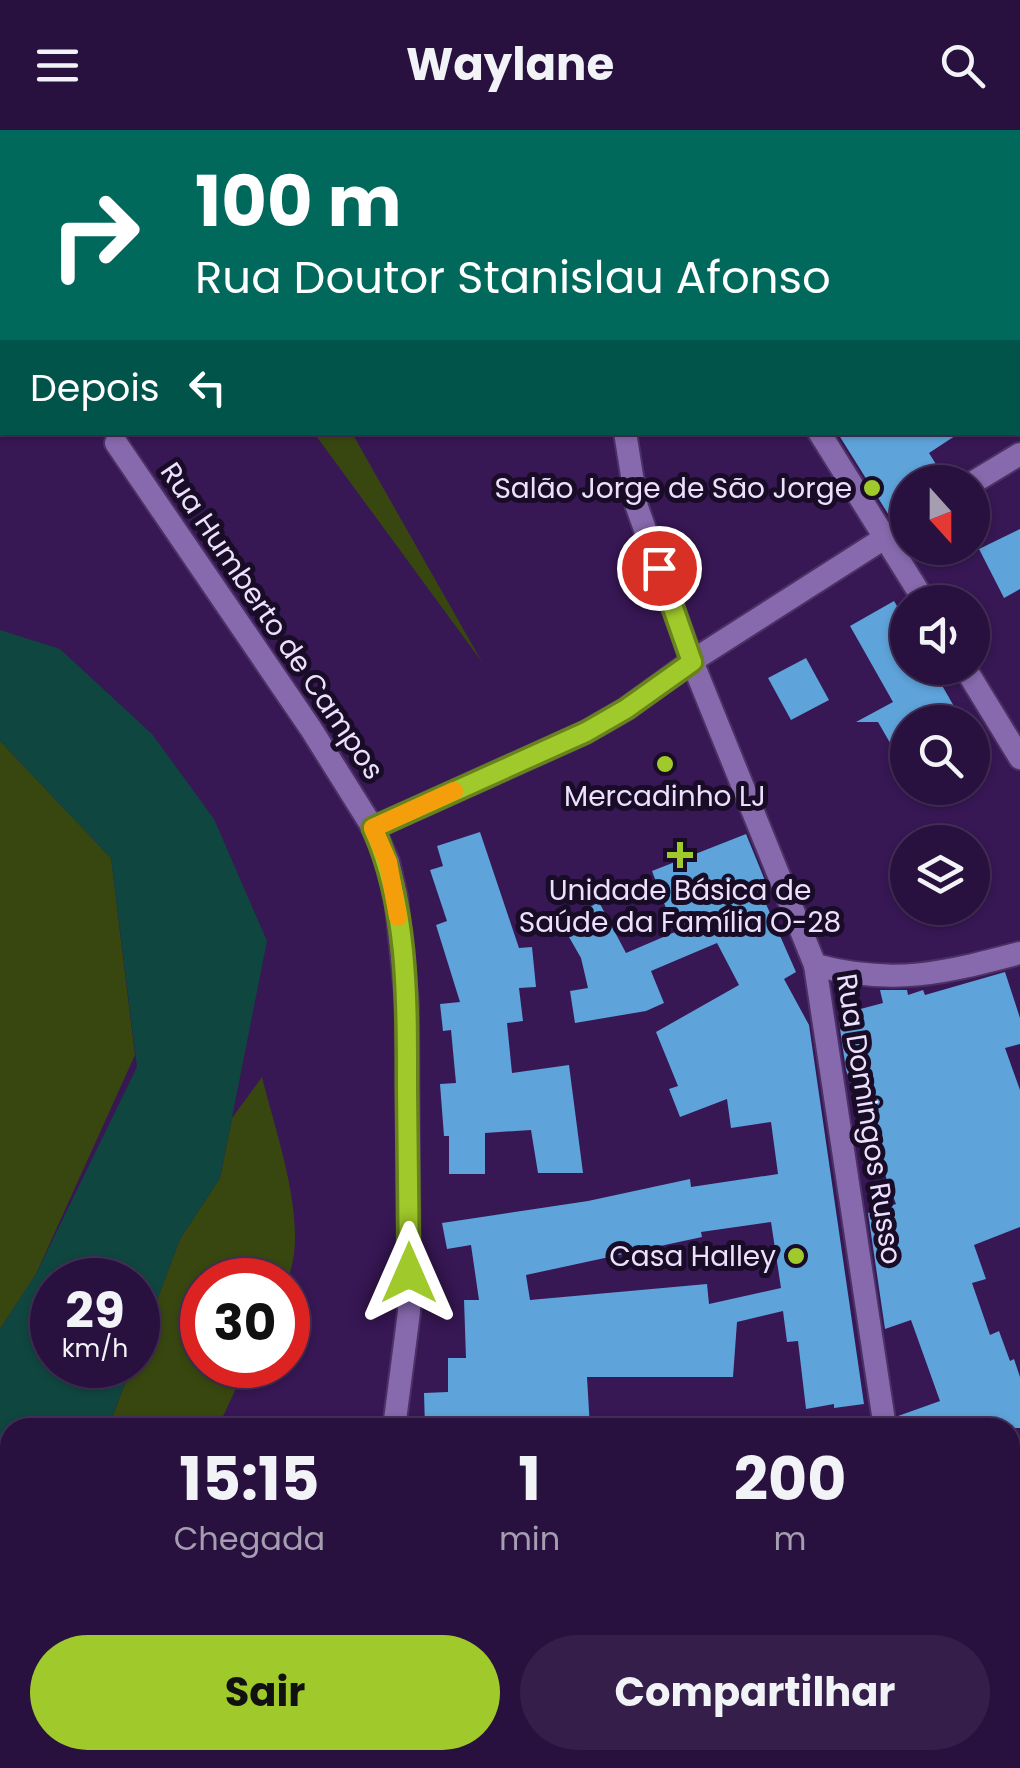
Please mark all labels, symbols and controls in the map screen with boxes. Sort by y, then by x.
text: Waylane [406,33,614,96]
icon: menu [30,38,85,93]
icon: search [935,38,990,93]
text: 100 m [195,152,402,251]
icon: right [30,170,160,300]
text: Rua Doutor Stanislau Afonso [195,246,831,309]
icon: left [180,360,235,415]
text: Depois [30,361,160,414]
street label: Rua Humberto de Campos [151,455,393,787]
north arrow [890,465,990,565]
map controls [890,465,990,925]
place label: Salão Jorge de São Jorge [494,469,852,508]
marker: Salão Jorge de São Jorge [861,477,883,499]
pin [617,526,702,611]
icon: arrive [632,541,687,596]
button: sound [890,585,990,685]
button: search [890,705,990,805]
marker: Mercadinho LJ [654,753,676,775]
place label: Mercadinho LJ [564,777,766,816]
button: layers [890,825,990,925]
marker: Unidade Básica de Saúde da Família O-28 [667,842,693,868]
place label: Unidade Básica de Saúde da Família O-28 [519,871,841,942]
street label: Rua Domingos Russo [827,971,911,1267]
position arrow [357,1221,461,1325]
place label: Casa Halley [609,1237,776,1276]
marker: Casa Halley [785,1245,807,1267]
speed limit sign: 30 [180,1258,310,1388]
text: 29 [65,1275,125,1346]
text: km/h [62,1331,128,1366]
text: 15:15 [179,1437,320,1521]
text: 1 [518,1437,541,1521]
text: 200 [734,1437,846,1521]
text: Chegada [174,1516,325,1561]
text: min [499,1516,560,1561]
text: m [774,1516,807,1561]
button: Sair [30,1635,500,1750]
button: Compartilhar [520,1635,990,1750]

